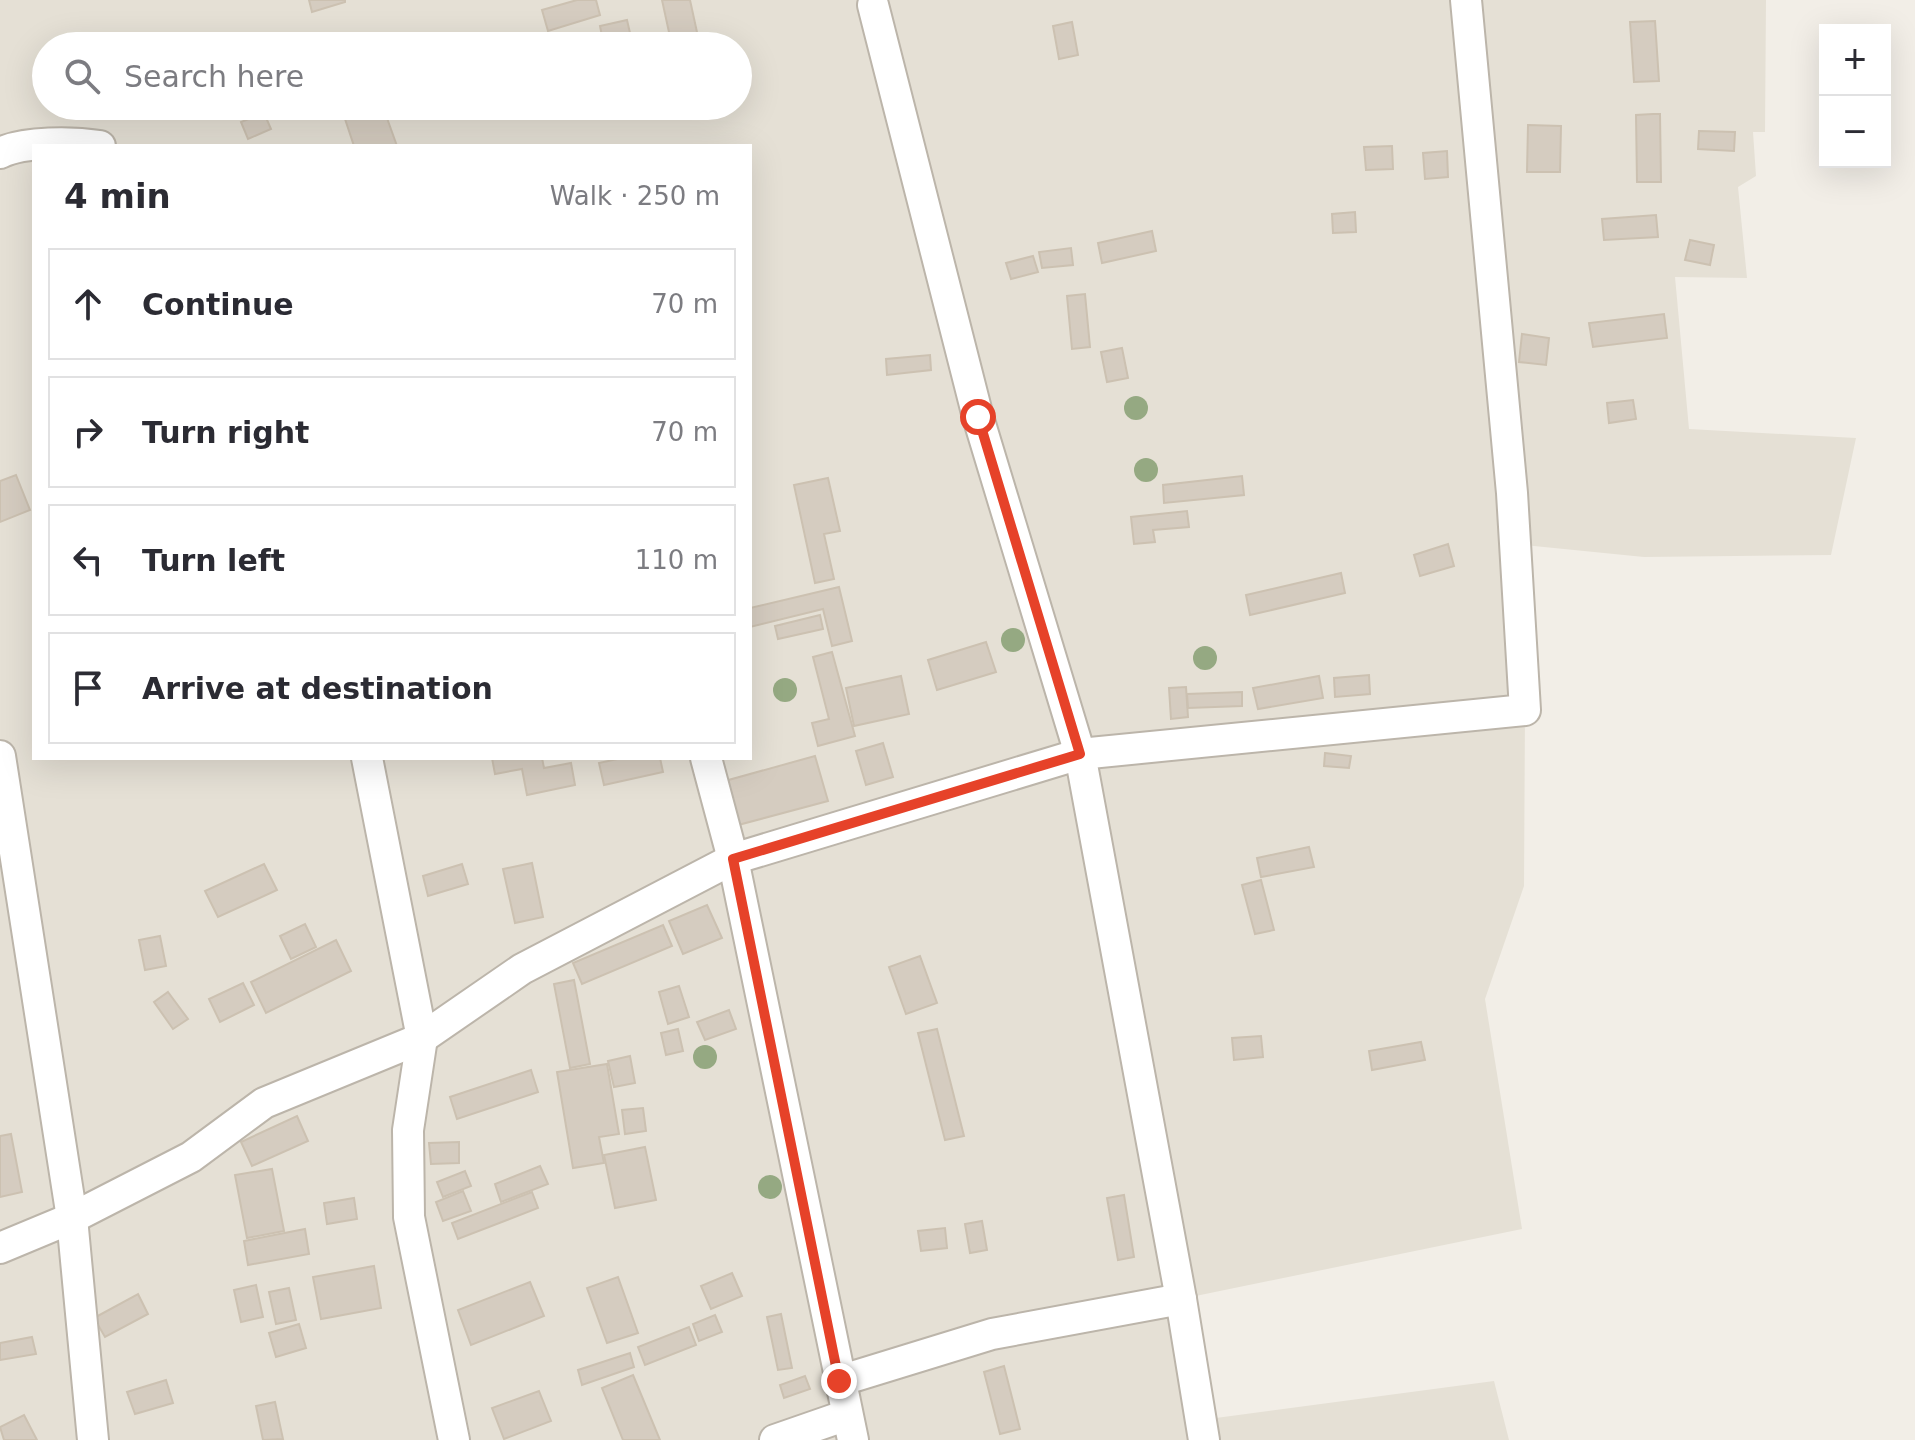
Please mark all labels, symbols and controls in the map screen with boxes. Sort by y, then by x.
map controls [1819,24,1891,168]
button: + [1819,24,1891,96]
search box [32,32,752,120]
icon: search [60,54,104,98]
text: Search here [124,59,304,94]
button: − [1819,96,1891,168]
text: 4 min [64,176,171,216]
text: Walk · 250 m [550,181,720,211]
icon: ahead [66,282,110,326]
text: Continue [142,287,294,322]
text: 70 m [651,289,718,319]
route start [960,399,996,435]
icon: right [66,410,110,454]
text: Turn right [142,415,309,450]
text: 70 m [651,417,718,447]
icon: left [66,538,110,582]
text: Turn left [142,543,285,578]
text: 110 m [635,545,718,575]
icon: arrive [66,666,110,710]
text: Arrive at destination [142,671,493,706]
route end [821,1363,857,1399]

